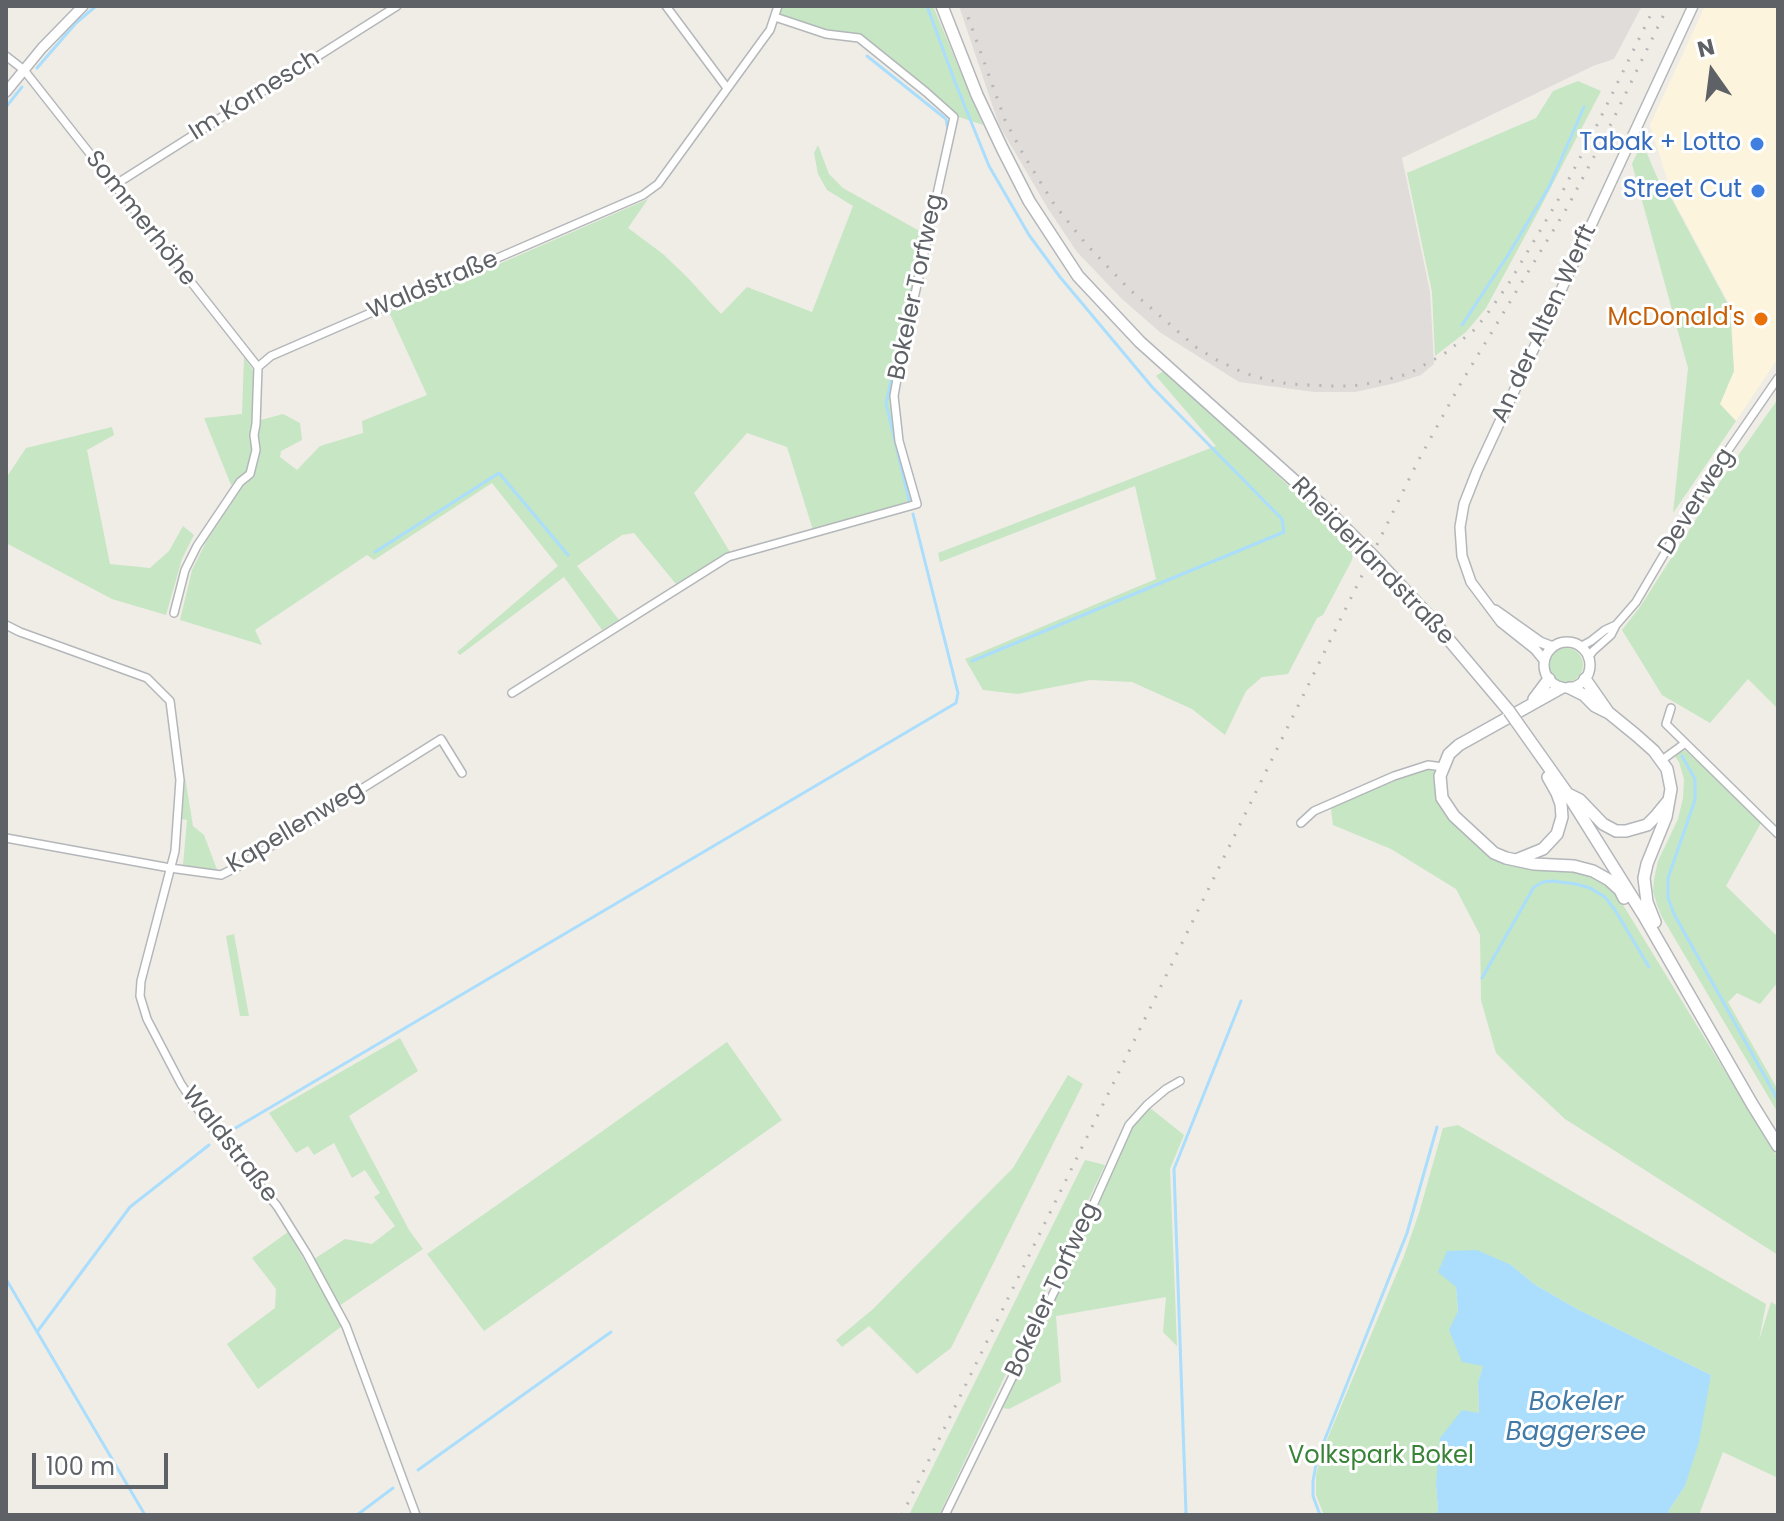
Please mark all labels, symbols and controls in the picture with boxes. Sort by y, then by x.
text: N [1694,31,1718,65]
north arrow [1672,32,1752,112]
street label: Im Kornesch [184,44,326,148]
place label: Tabak + Lotto [1579,130,1741,158]
marker: Tabak + Lotto [1748,135,1766,153]
street label: Sommerhöhe [78,146,202,292]
place label: Street Cut [1623,177,1742,205]
marker: Street Cut [1749,182,1767,200]
street label: Bokeler Torfweg [883,191,951,383]
street label: An der Alten Werft [1486,220,1604,428]
street label: Waldstraße [363,246,503,326]
place label: McDonald's [1607,305,1745,333]
marker: McDonald's [1752,310,1770,328]
street label: Deverweg [1653,444,1741,560]
street label: Rheiderlandstraße [1284,472,1460,652]
street label: Kapellenweg [222,776,370,880]
street label: Waldstraße [175,1081,283,1209]
street label: Bokeler Torfweg [1000,1198,1106,1382]
water label: Bokeler Baggersee [1506,1387,1646,1448]
scale bar [36,1437,172,1487]
park label: Volkspark Bokel [1288,1443,1474,1471]
text: 100 m [46,1450,115,1483]

